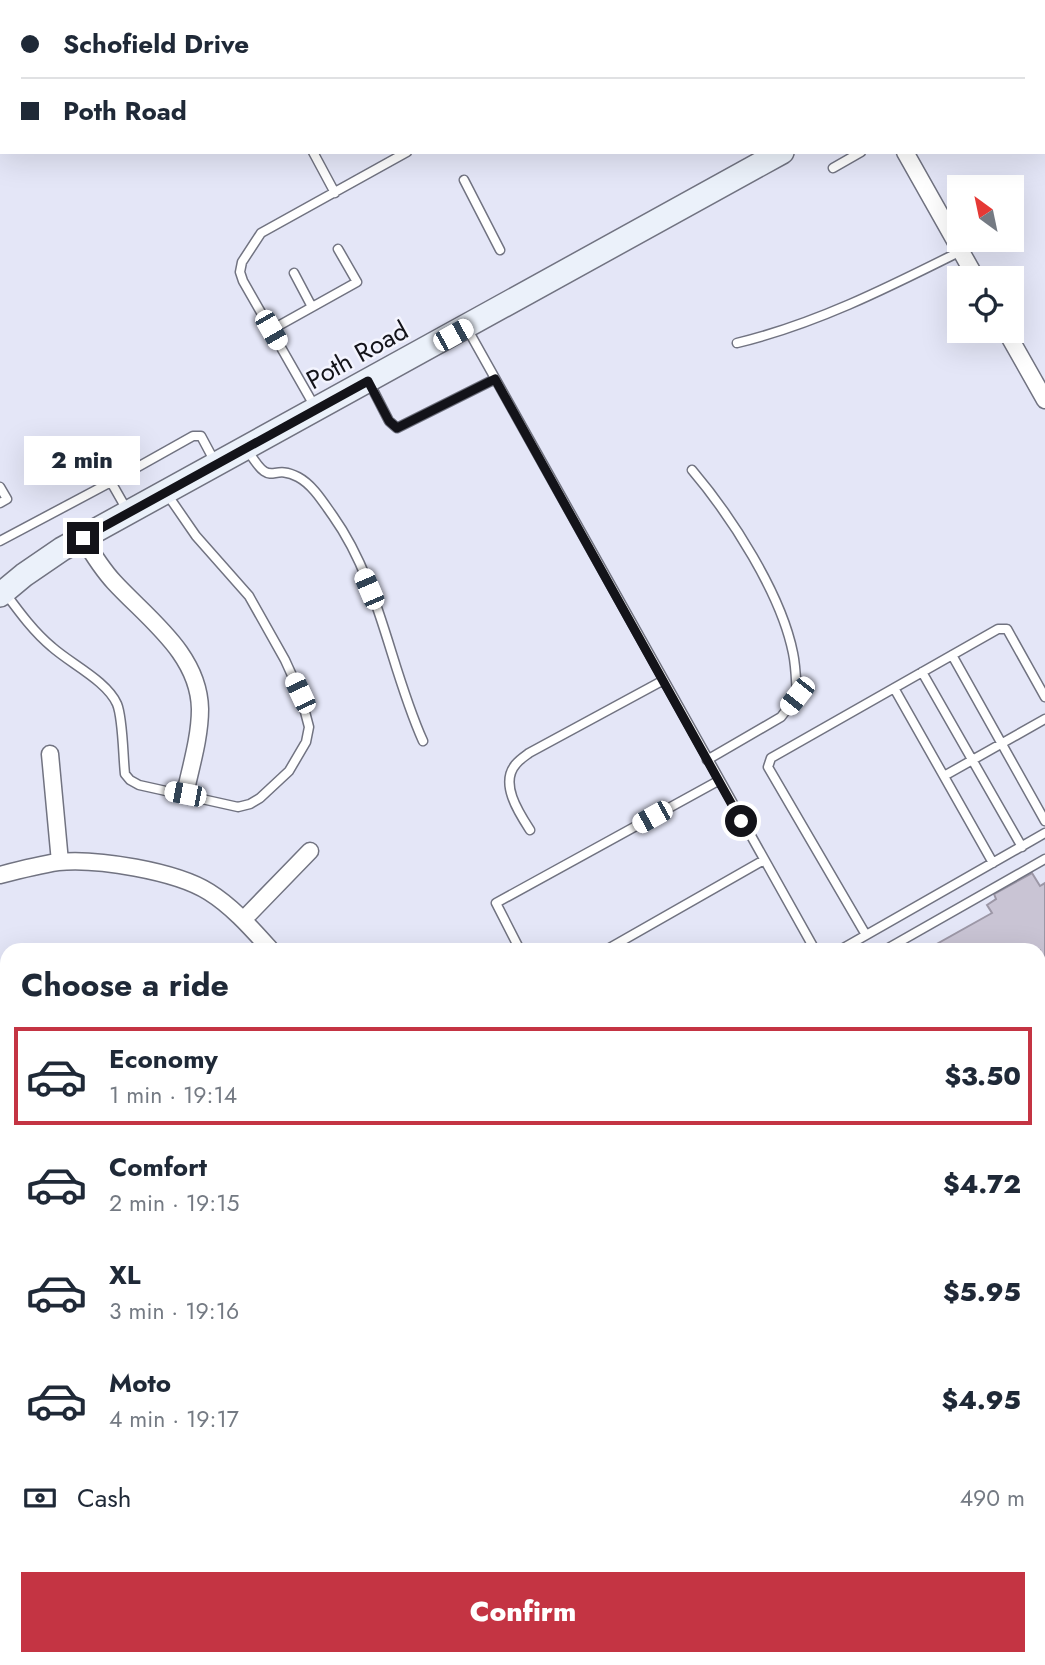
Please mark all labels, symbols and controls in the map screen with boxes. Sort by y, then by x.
text: Schofield Drive [63,25,249,63]
text: Poth Road [63,92,187,130]
north arrow [947,175,1024,252]
map controls [947,175,1024,343]
button: locate [947,266,1024,343]
car [252,307,291,353]
street label: Poth Road [299,311,415,399]
car [430,316,477,354]
callout: 2 min [25,436,141,486]
text: 2 min [51,443,113,477]
route end [67,522,99,554]
car [352,566,387,612]
car [282,670,319,716]
car [776,673,819,719]
car [163,780,208,808]
car [629,798,676,836]
route start [725,805,757,837]
text: Choose a ride [21,962,229,1008]
text: Economy [109,1040,218,1078]
icon: car [25,1045,88,1108]
text: $3.50 [945,1057,1021,1095]
text: 1 min · 19:14 [109,1078,237,1112]
text: Comfort [109,1148,207,1186]
icon: car [25,1153,88,1216]
text: $4.72 [943,1165,1021,1203]
text: 2 min · 19:15 [109,1186,240,1220]
text: XL [109,1256,141,1294]
icon: car [25,1261,88,1324]
text: $5.95 [943,1273,1021,1311]
text: 3 min · 19:16 [109,1294,239,1328]
text: Moto [109,1364,171,1402]
icon: car [25,1369,88,1432]
text: $4.95 [941,1381,1021,1419]
text: 4 min · 19:17 [109,1402,239,1436]
icon: cash [21,1479,59,1517]
text: Cash [77,1479,131,1517]
text: 490 m [960,1481,1025,1515]
button: Confirm [21,1572,1025,1652]

